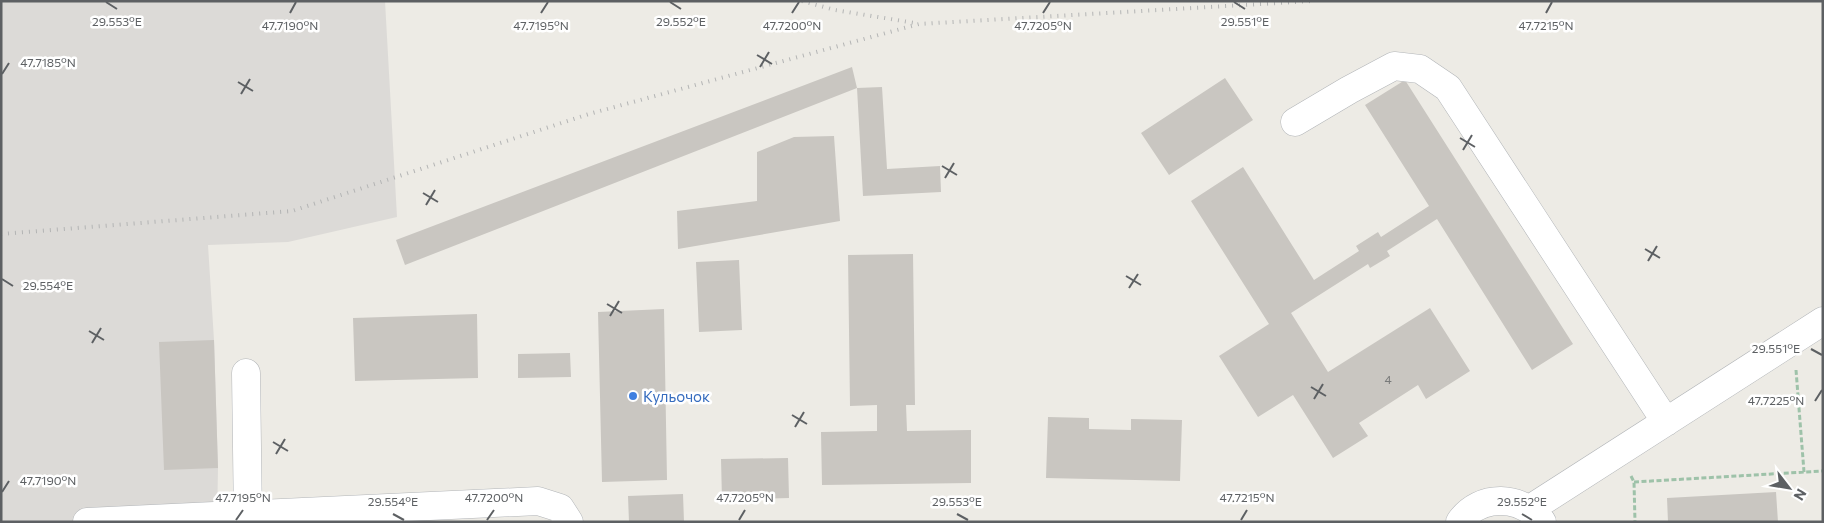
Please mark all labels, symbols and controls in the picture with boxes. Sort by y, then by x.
text: 29.553°E [92,14,142,28]
text: 29.552°E [656,14,706,28]
text: 29.551°E [1221,14,1269,28]
text: 47.7190°N [262,18,318,32]
text: 47.7195°N [513,18,569,32]
text: 47.7200°N [763,18,821,32]
text: 47.7205°N [1014,18,1072,32]
text: 47.7215°N [1519,18,1573,32]
text: 47.7185°N [20,55,76,69]
text: 29.554°E [23,278,73,292]
text: 29.551°E [1752,341,1800,355]
house number: 4 [1384,372,1392,386]
place label: Кульочок [643,387,710,405]
marker: Кульочок [627,390,639,402]
text: 47.7225°N [1748,393,1804,407]
north arrow [1764,463,1814,513]
text: 47.7190°N [20,473,76,487]
text: N [1791,486,1811,504]
text: 47.7195°N [215,490,271,504]
text: 47.7200°N [465,490,523,504]
text: 47.7205°N [716,490,774,504]
text: 47.7215°N [1220,490,1274,504]
text: 29.554°E [368,494,418,508]
text: 29.553°E [932,494,982,508]
text: 29.552°E [1497,494,1547,508]

